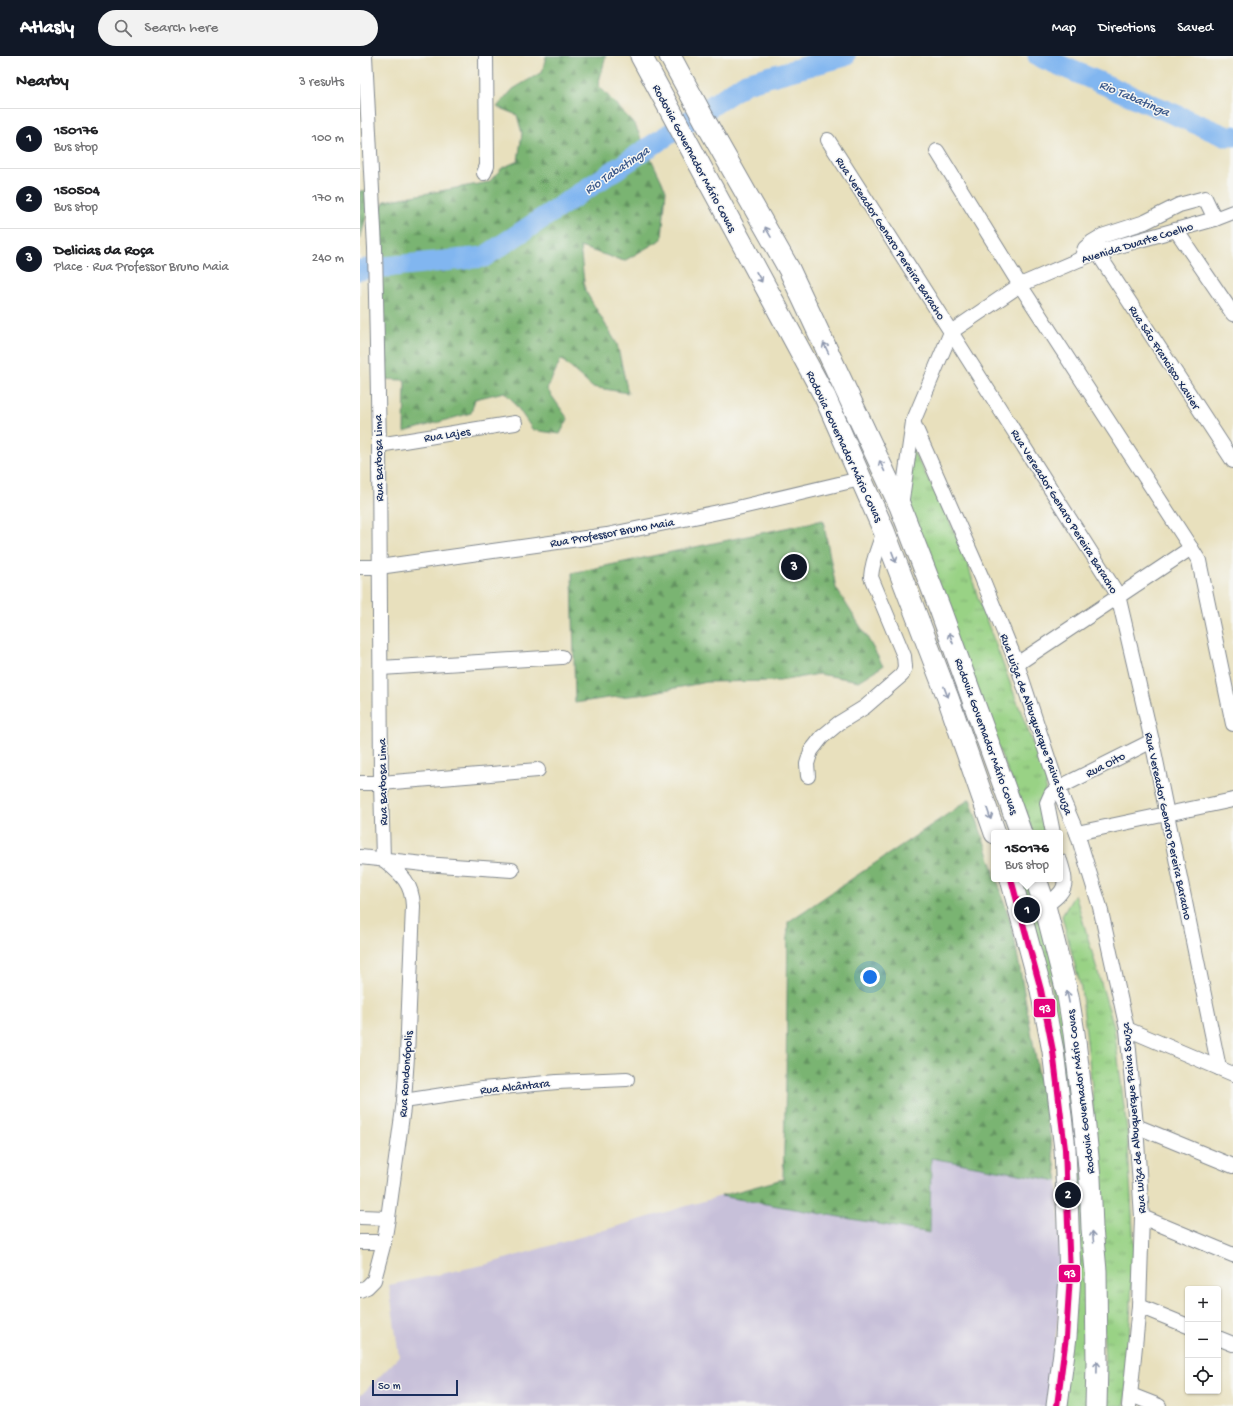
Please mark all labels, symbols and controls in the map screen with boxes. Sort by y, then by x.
search box [98,10,378,46]
text: Atlasly [20,17,74,40]
icon: search [112,17,134,39]
text: Search here [144,19,218,37]
text: Map [1052,20,1076,37]
text: Directions [1098,20,1155,37]
text: Saved [1177,20,1213,37]
text: Nearby [16,72,69,92]
text: 3 results [299,75,344,90]
water label: Rio Tabatinga [1097,78,1172,121]
street label: Rodovia Governador Mário Covas [648,83,739,236]
text: 150176 [54,122,98,140]
text: 1 [26,131,32,146]
text: 100 m [312,131,344,146]
text: Bus stop [54,140,98,155]
water label: Rio Tabatinga [582,144,653,198]
street label: Rua Vereador Genaro Pereira Baracho [831,155,947,323]
text: 150504 [54,182,100,200]
text: 2 [26,191,32,206]
text: 170 m [312,191,344,206]
text: Bus stop [54,200,98,215]
street label: Avenida Duarte Coelho [1080,220,1195,268]
one-way arrow [763,226,771,238]
text: Delicias da Roça [54,242,154,260]
text: 3 [26,251,32,266]
text: 240 m [312,251,344,266]
text: Place · Rua Professor Bruno Maia [54,260,229,275]
one-way arrow [756,270,764,282]
street label: Rua São Francisco Xavier [1124,304,1203,414]
one-way arrow [822,343,829,355]
street label: Rodovia Governador Mário Covas [802,369,885,525]
street label: Rua Barbosa Lima [372,414,388,502]
street label: Rua Lajes [423,425,472,447]
street label: Rua Vereador Genaro Pereira Baracho [1007,427,1120,597]
one-way arrow [878,460,885,472]
street label: Rua Professor Bruno Maia [549,516,676,552]
one-way arrow [891,551,899,563]
pin: 3 [781,552,807,582]
one-way arrow [947,632,954,645]
street label: Rua Luiza de Albuquerque Paiva Souza [996,632,1075,817]
street label: Rodovia Governador Mário Covas [950,657,1020,817]
one-way arrow [942,685,950,697]
street label: Rua Vereador Genaro Pereira Baracho [1140,731,1194,921]
street label: Rua Barbosa Lima [376,738,392,826]
street label: Rua Oito [1084,750,1128,782]
one-way arrow [986,808,993,821]
popup [991,830,1063,882]
text: 150176 [1005,840,1049,858]
text: Bus stop [1005,858,1049,873]
pin: 1 [1014,895,1040,925]
your location [860,967,880,987]
one-way arrow [1064,991,1072,1004]
line badge: 93 [1033,998,1056,1018]
text: 93 [1038,1004,1051,1016]
street label: Rodovia Governador Mário Covas [1065,1008,1099,1175]
street label: Rua Luiza de Albuquerque Paiva Souza [1120,1021,1150,1214]
street label: Rua Rondonópolis [397,1030,417,1118]
street label: Rua Alcântara [480,1077,551,1099]
pin: 2 [1055,1180,1081,1210]
one-way arrow [1089,1231,1096,1244]
line badge: 93 [1058,1264,1081,1283]
text: 93 [1063,1269,1076,1281]
map controls [1185,1286,1221,1394]
button: + [1185,1286,1221,1322]
button: − [1185,1322,1221,1358]
button: locate [1185,1358,1221,1394]
one-way arrow [1093,1361,1101,1374]
scale bar [372,1378,458,1397]
text: 50 m [378,1381,400,1393]

